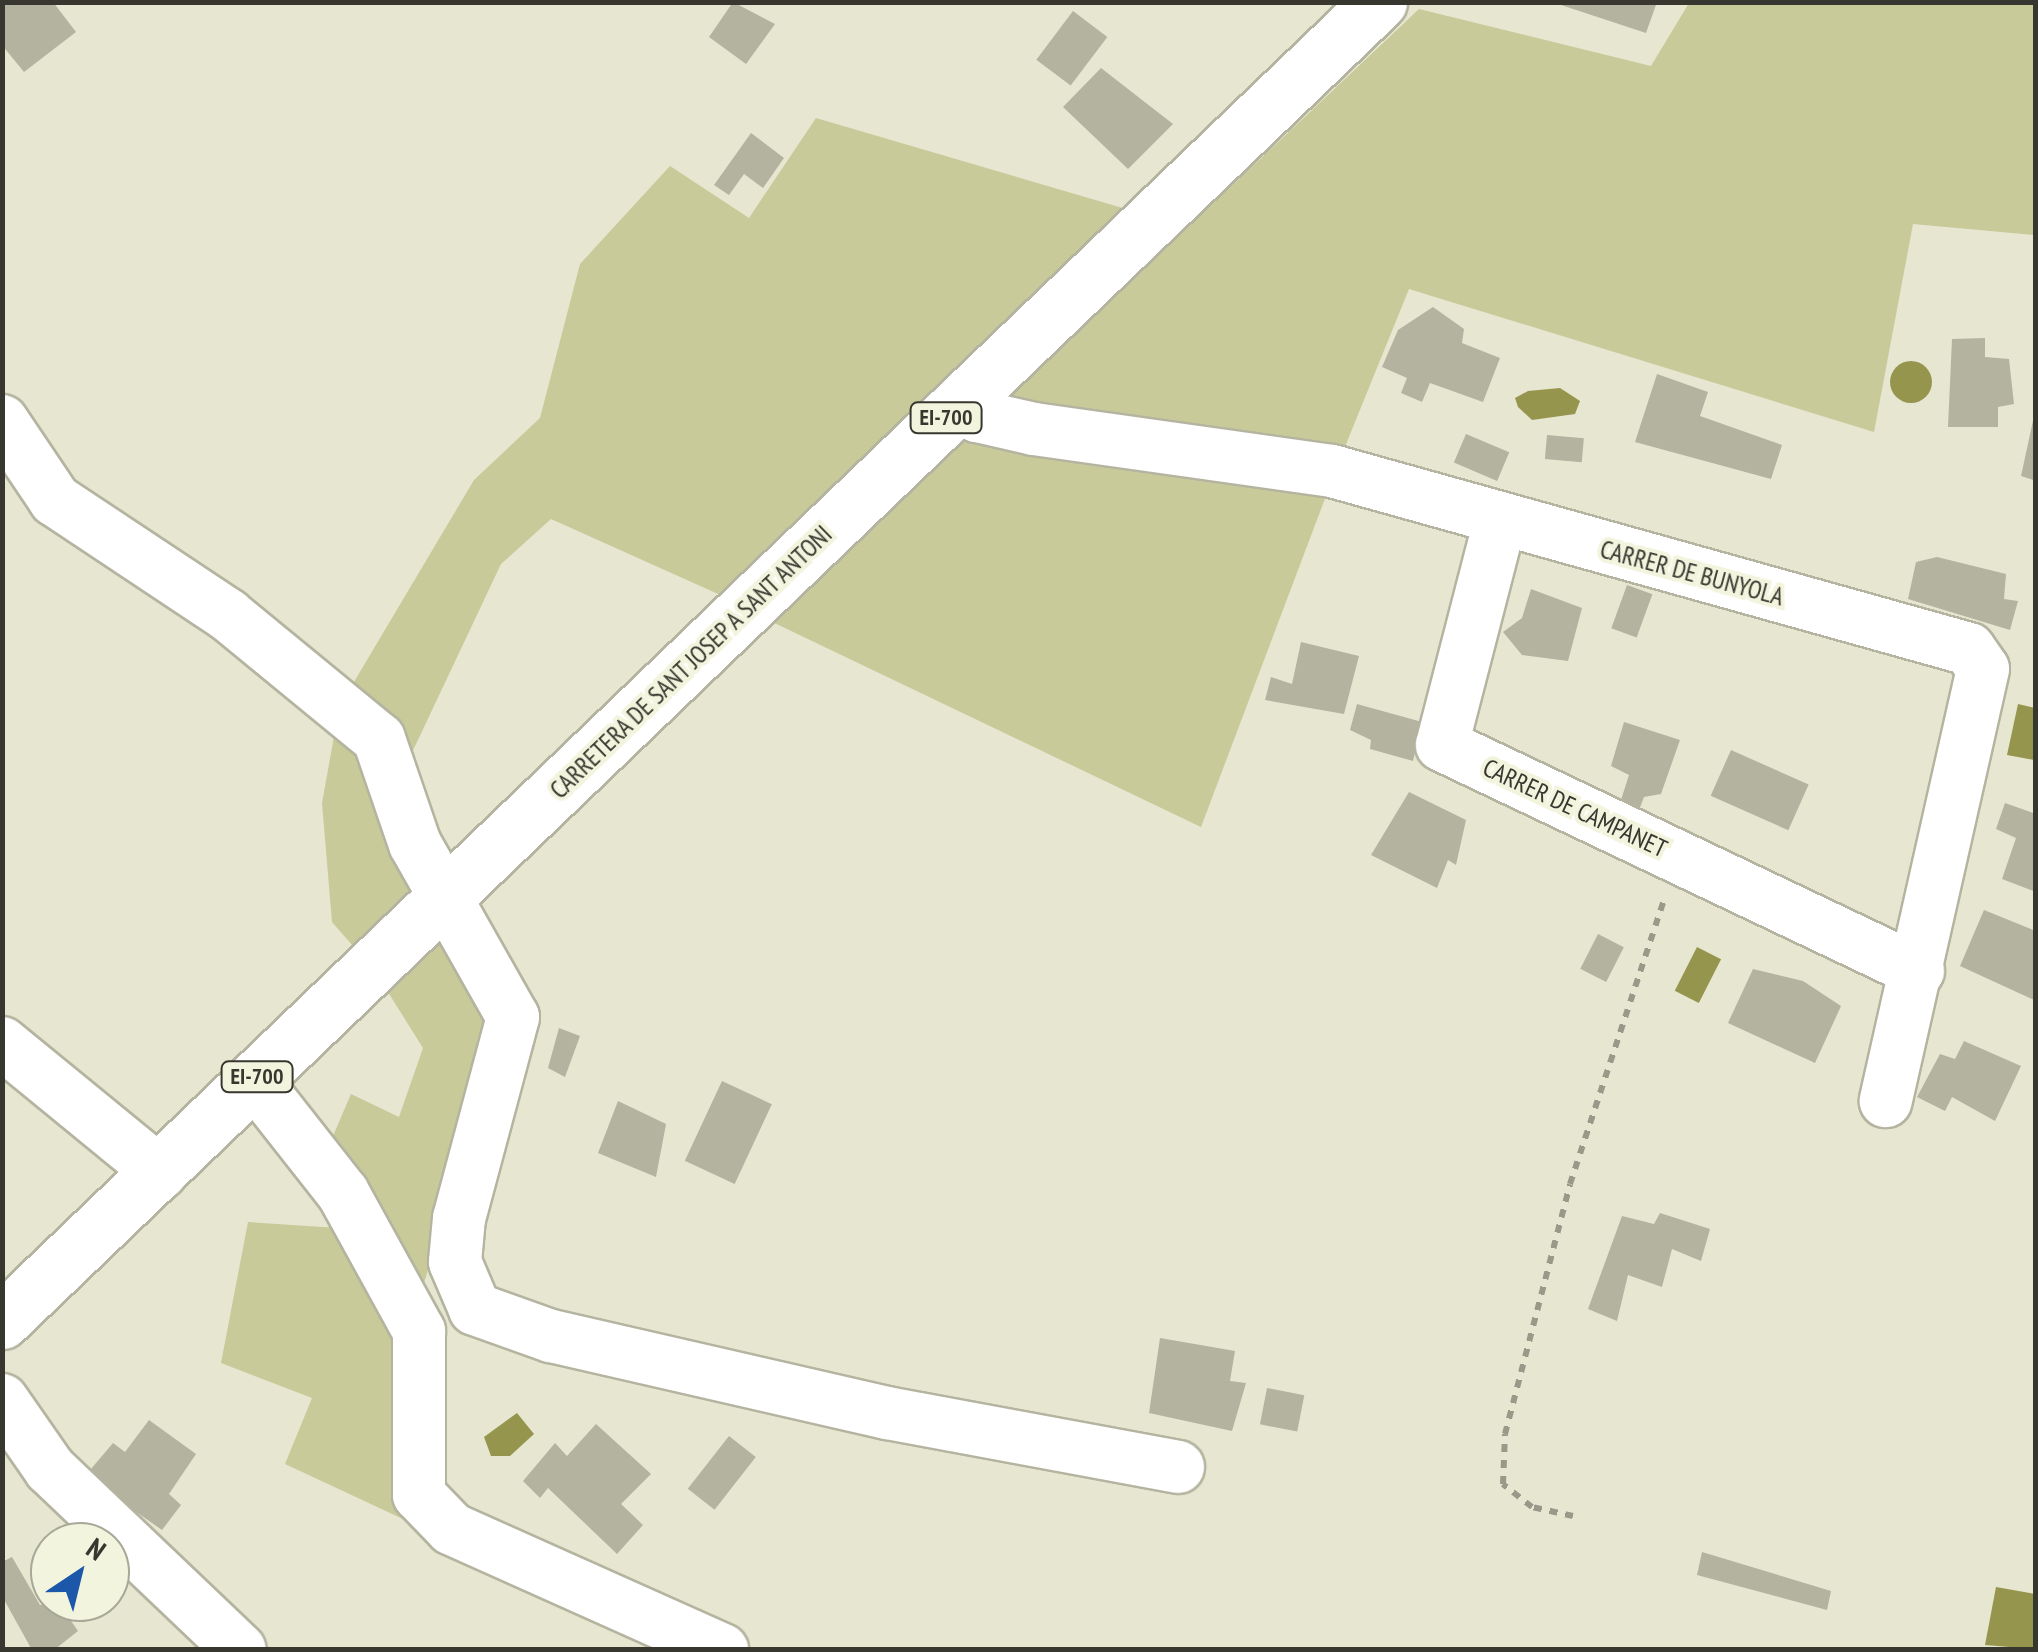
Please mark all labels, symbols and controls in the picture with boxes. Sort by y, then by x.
road number: EI-700 [908,401,984,435]
street label: CARRETERA DE SANT JOSEP A SANT ANTONI [542,517,840,807]
street label: CARRER DE BUNYOLA [1597,534,1787,612]
street label: CARRER DE CAMPANET [1478,752,1672,864]
road number: EI-700 [220,1060,294,1094]
north arrow [30,1522,130,1622]
text: N [80,1529,113,1568]

